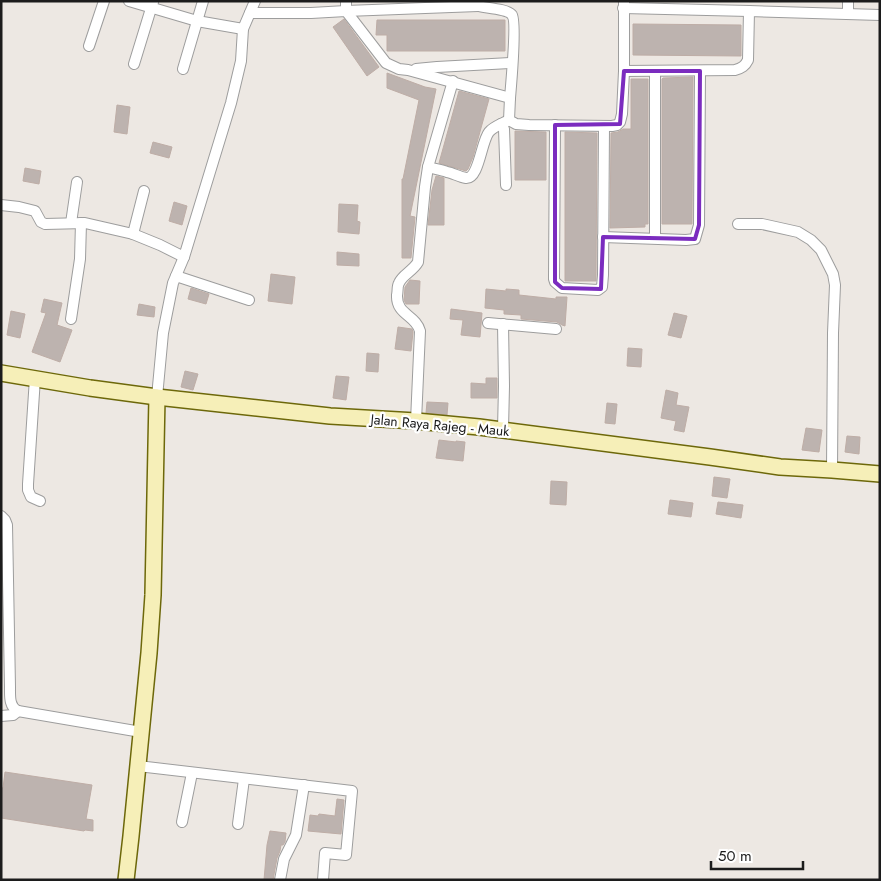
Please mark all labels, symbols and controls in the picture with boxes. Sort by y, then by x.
street label: Jalan Raya Rajeg - Mauk [368,409,511,441]
scale bar [711,838,804,870]
text: 50 m [718,845,752,867]

